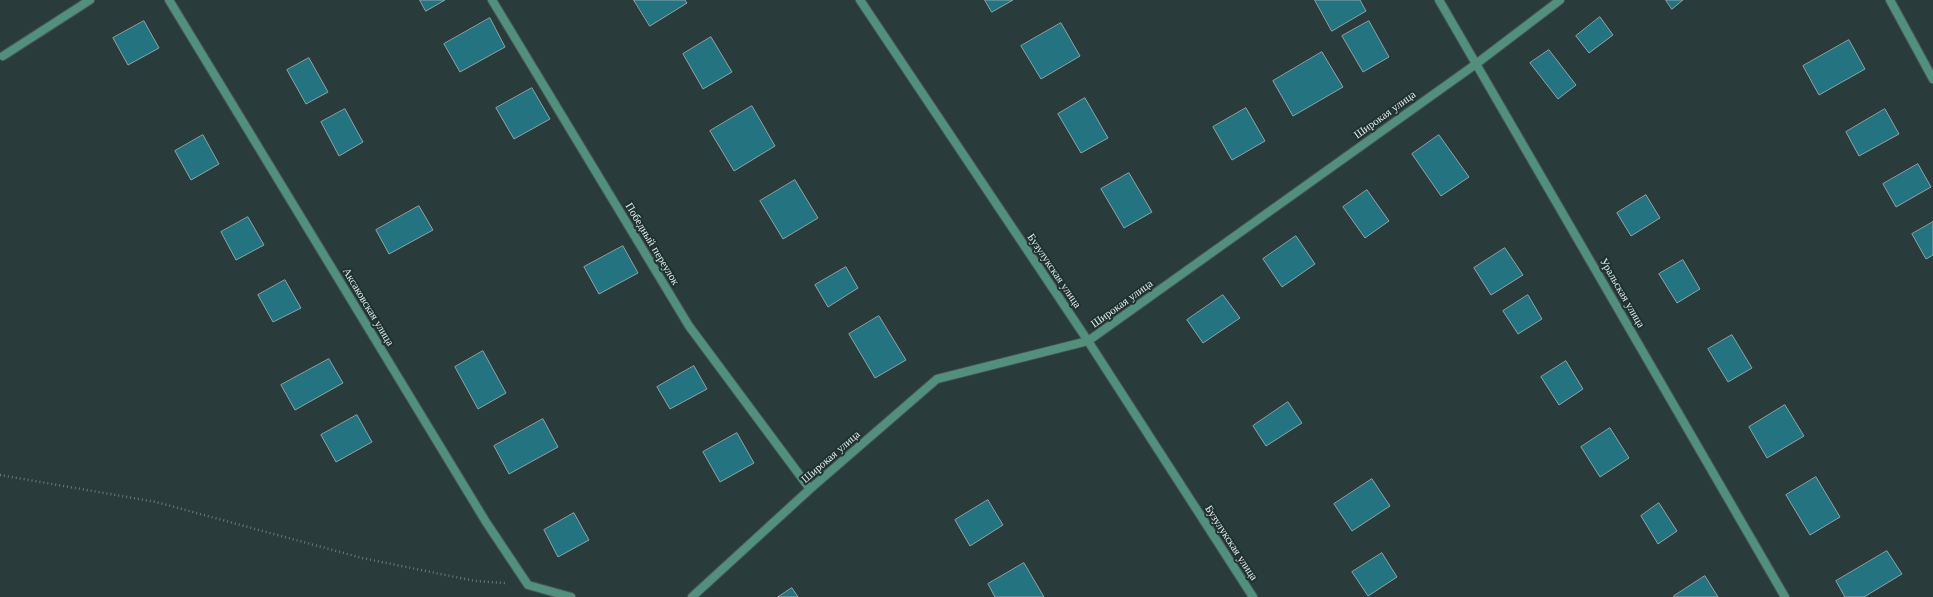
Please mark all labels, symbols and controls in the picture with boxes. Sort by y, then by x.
street label: Широкая улица [1351,88,1419,142]
street label: Победный переулок [622,200,682,288]
street label: Бузулукская улица [1024,231,1084,311]
street label: Уральская улица [1597,256,1647,330]
street label: Аксаковская улица [340,266,396,348]
street label: Широкая улица [1088,277,1156,331]
street label: Широкая улица [799,428,863,486]
street label: Бузулукская улица [1202,503,1260,583]

